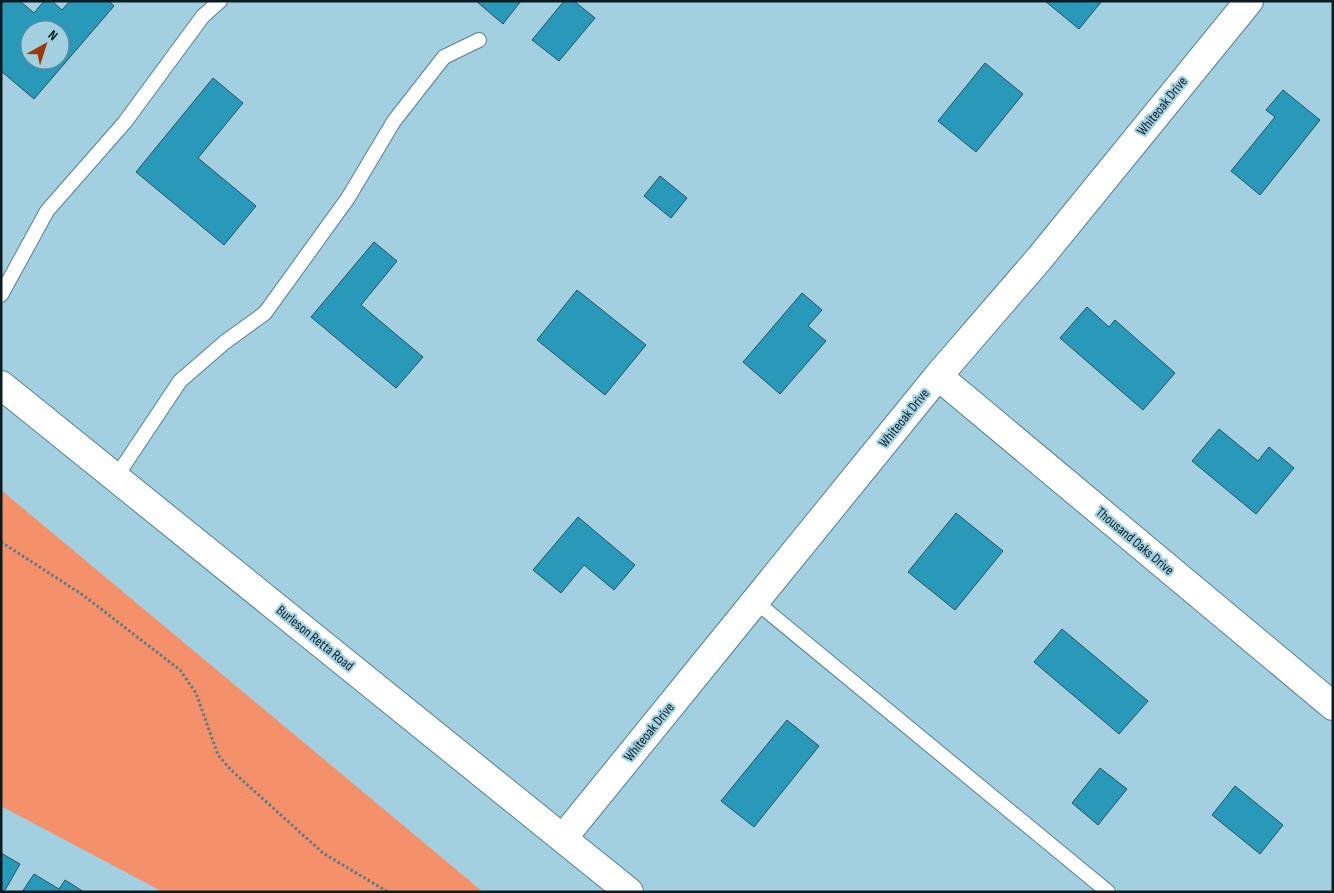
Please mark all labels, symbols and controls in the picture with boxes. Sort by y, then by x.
north arrow [20,20,70,70]
text: N [45,26,61,44]
street label: Whiteoak Drive [1133,73,1191,139]
street label: Whiteoak Drive [875,385,933,451]
street label: Thousand Oaks Drive [1093,503,1177,579]
street label: Burleson Retta Road [273,602,357,674]
street label: Whiteoak Drive [620,699,678,765]

